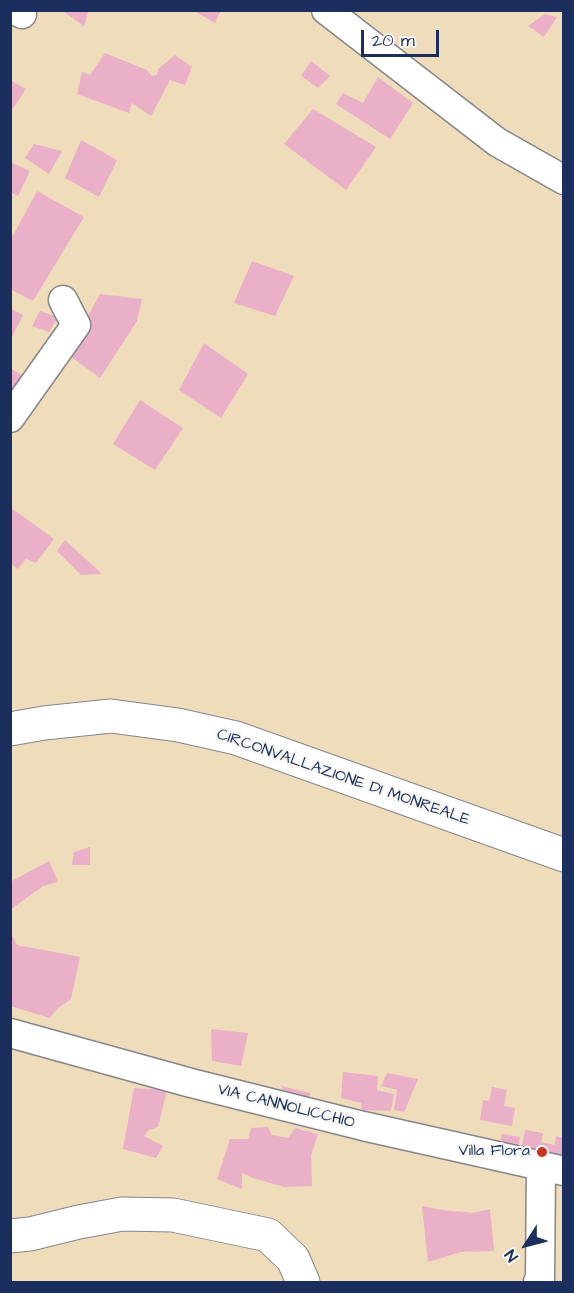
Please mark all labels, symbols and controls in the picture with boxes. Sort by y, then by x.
scale bar [364,18,442,56]
text: 20 m [372,28,415,53]
street label: CIRCONVALLAZIONE DI MONREALE [214,726,472,830]
street label: VIA CANNOLICCHIO [216,1081,356,1133]
place label: Villa Flora [458,1142,530,1162]
marker: Villa Flora [535,1145,549,1159]
north arrow [496,1215,556,1275]
text: N [500,1245,523,1266]

